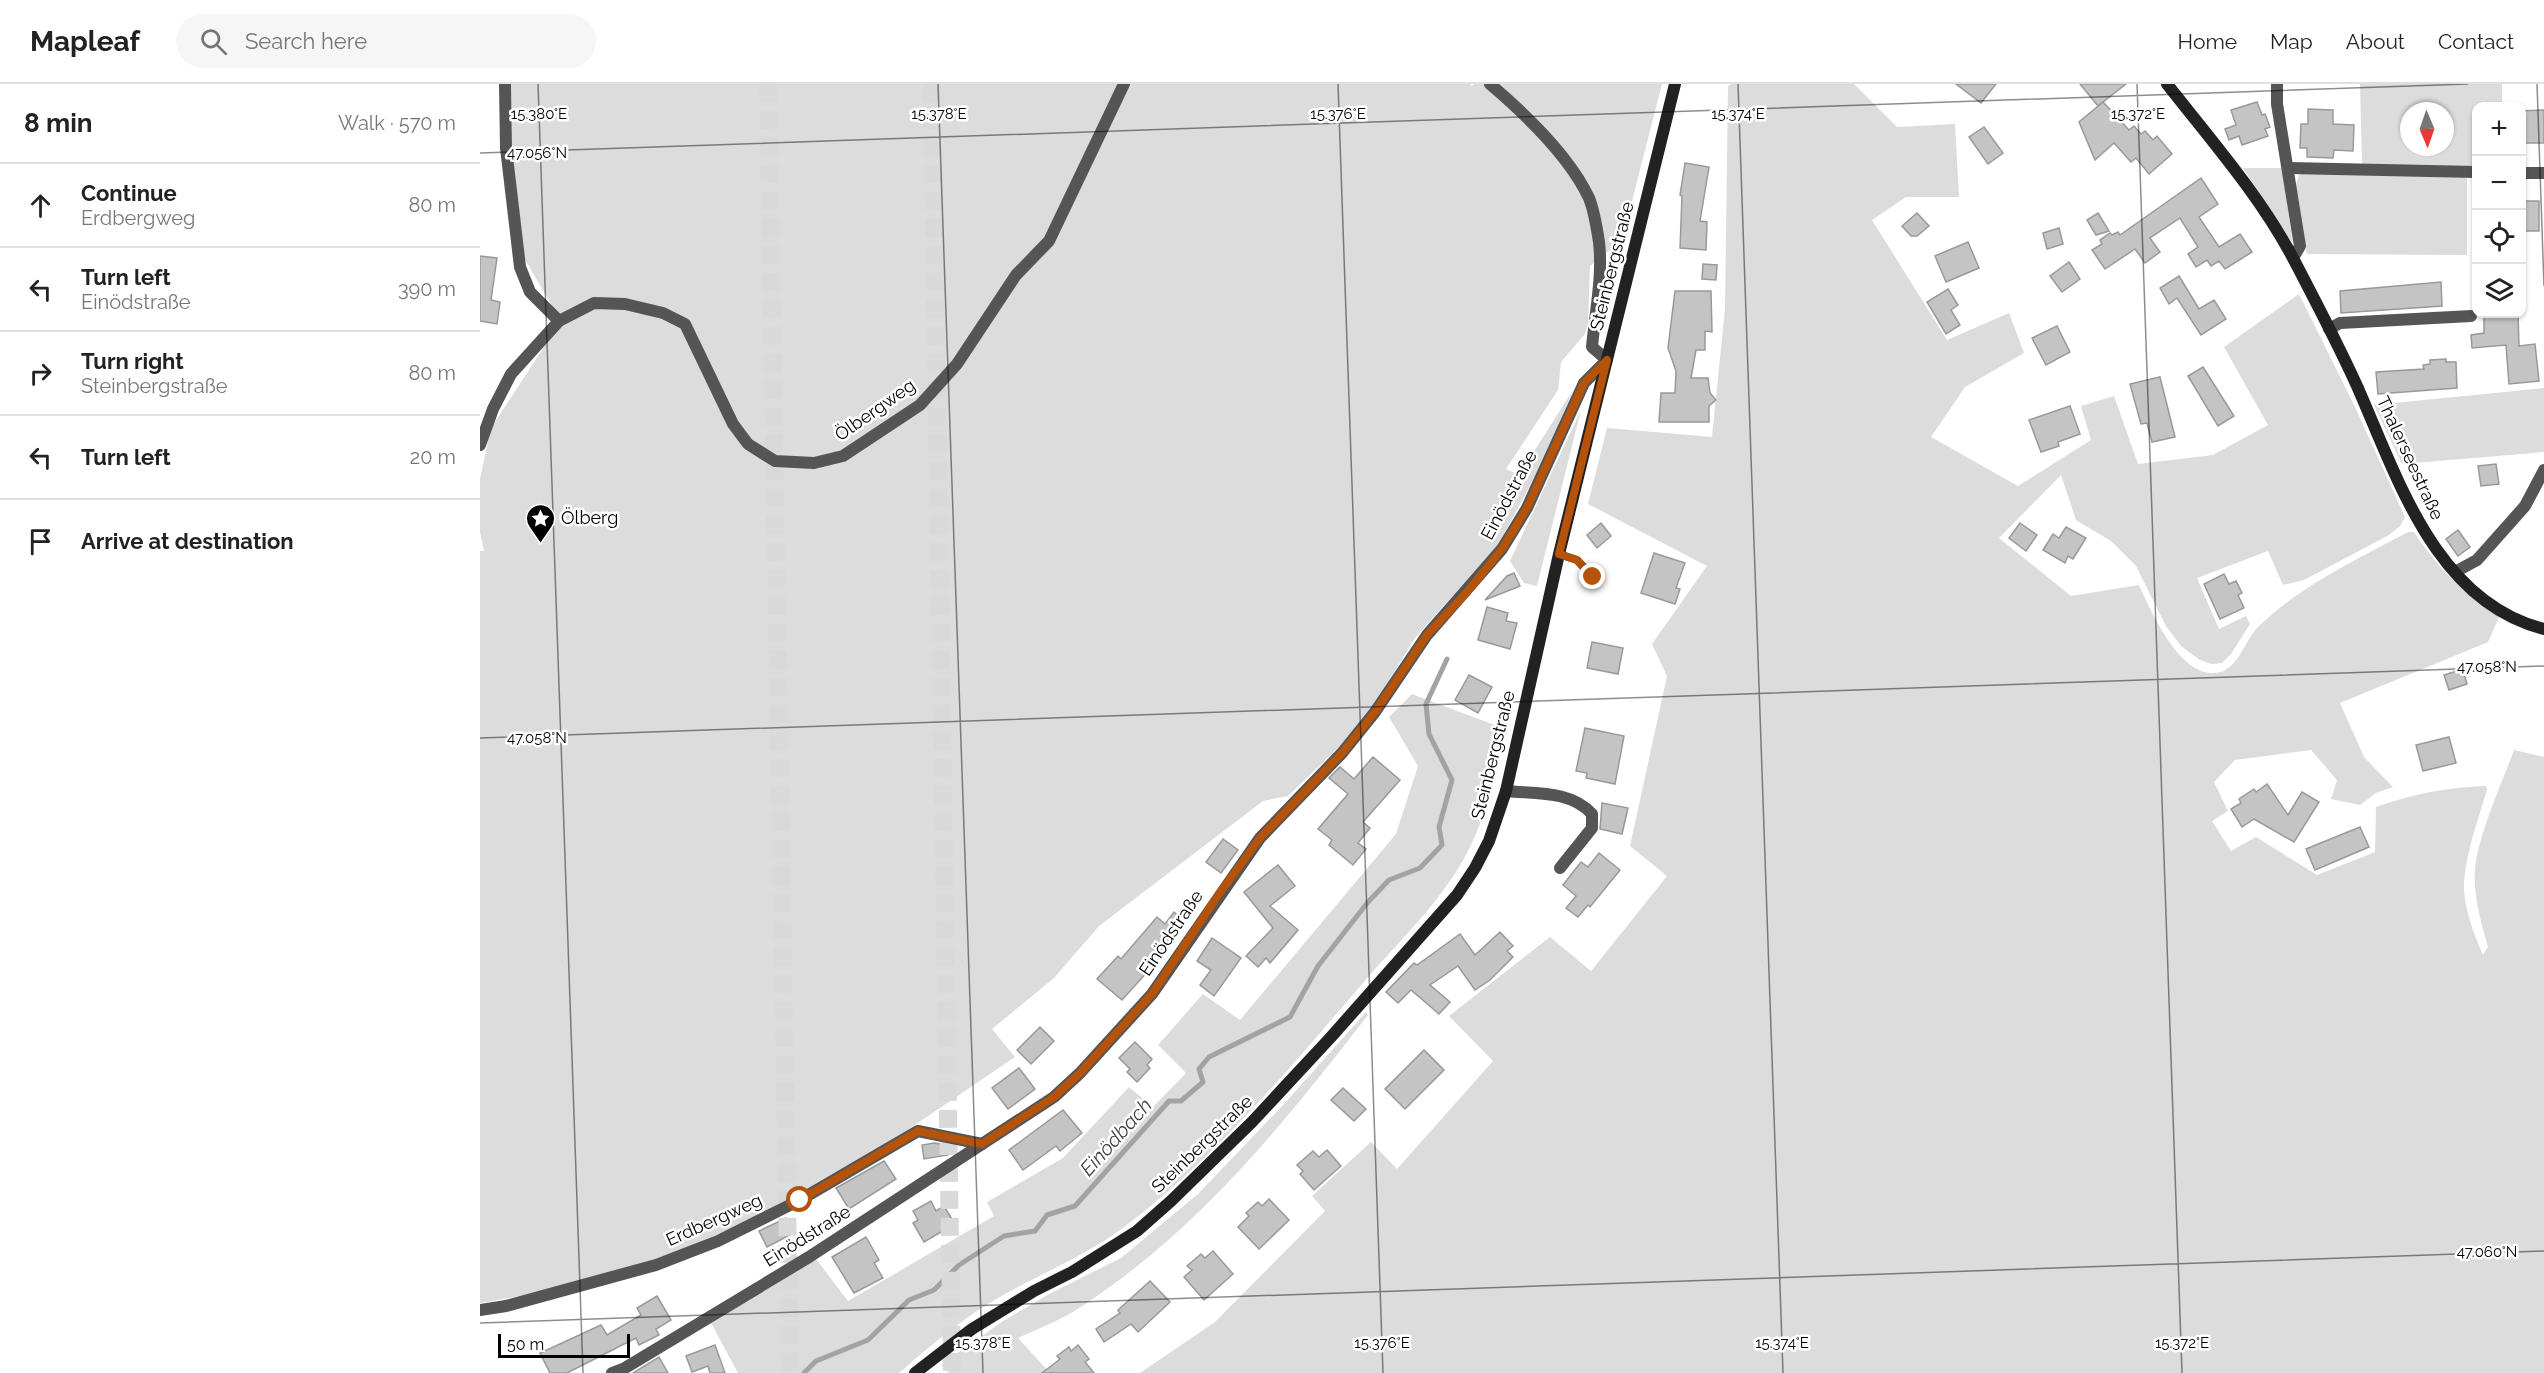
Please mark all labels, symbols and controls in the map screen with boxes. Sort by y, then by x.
search box [176,14,596,68]
text: Mapleaf [30,25,140,58]
icon: search [197,25,230,58]
text: Search here [245,28,367,54]
text: Home [2178,29,2237,54]
text: Map [2270,29,2313,54]
text: About [2346,29,2405,54]
text: Contact [2438,29,2514,54]
north arrow [2400,102,2454,156]
map controls [2472,102,2526,318]
button: + [2472,102,2526,156]
text: 15.380°E [511,105,567,123]
text: 15.378°E [911,105,967,123]
text: 15.376°E [1310,105,1366,123]
text: 15.374°E [1711,105,1765,123]
text: 15.372°E [2111,105,2165,123]
text: 8 min [24,108,92,138]
text: Walk · 570 m [338,111,456,135]
text: 47.056°N [507,144,567,162]
button: − [2472,156,2526,210]
text: Continue [81,180,177,206]
icon: ahead [24,189,57,222]
text: 80 m [408,193,456,217]
street label: Steinbergstraße [1585,199,1638,332]
text: Erdbergweg [81,206,195,230]
button: locate [2472,210,2526,264]
text: Turn left [81,264,171,290]
button: layers [2472,264,2526,318]
icon: left [24,273,57,306]
text: 390 m [398,277,456,301]
text: Einödstraße [81,290,191,314]
text: Turn right [81,348,184,374]
icon: right [24,357,57,390]
text: 80 m [408,361,456,385]
text: Steinbergstraße [81,374,227,398]
street label: Ölbergweg [830,374,919,445]
street label: Thalerseestraße [2373,393,2449,523]
icon: left [24,441,57,474]
text: Turn left [81,444,171,470]
text: 20 m [410,445,456,469]
street label: Einödstraße [1476,446,1541,543]
place icon: Ölberg [524,502,556,544]
place label: Ölberg [561,507,618,528]
icon: arrive [24,525,57,558]
text: Arrive at destination [81,528,294,554]
route end [1579,563,1605,589]
text: 47.058°N [2457,658,2517,676]
street label: Steinbergstraße [1466,688,1519,821]
text: 47.058°N [507,729,567,747]
street label: Einödstraße [1134,886,1207,979]
street label: Steinbergstraße [1147,1090,1257,1197]
water label: Einödbach [1075,1093,1157,1181]
route start [786,1186,812,1212]
street label: Erdbergweg [662,1189,765,1250]
street label: Einödstraße [759,1200,854,1271]
text: 47.060°N [2457,1243,2517,1261]
scale bar [498,1331,630,1358]
text: 15.378°E [955,1334,1011,1352]
text: 15.376°E [1354,1334,1410,1352]
text: 15.374°E [1755,1334,1809,1352]
text: 15.372°E [2155,1334,2209,1352]
text: 50 m [507,1335,544,1354]

